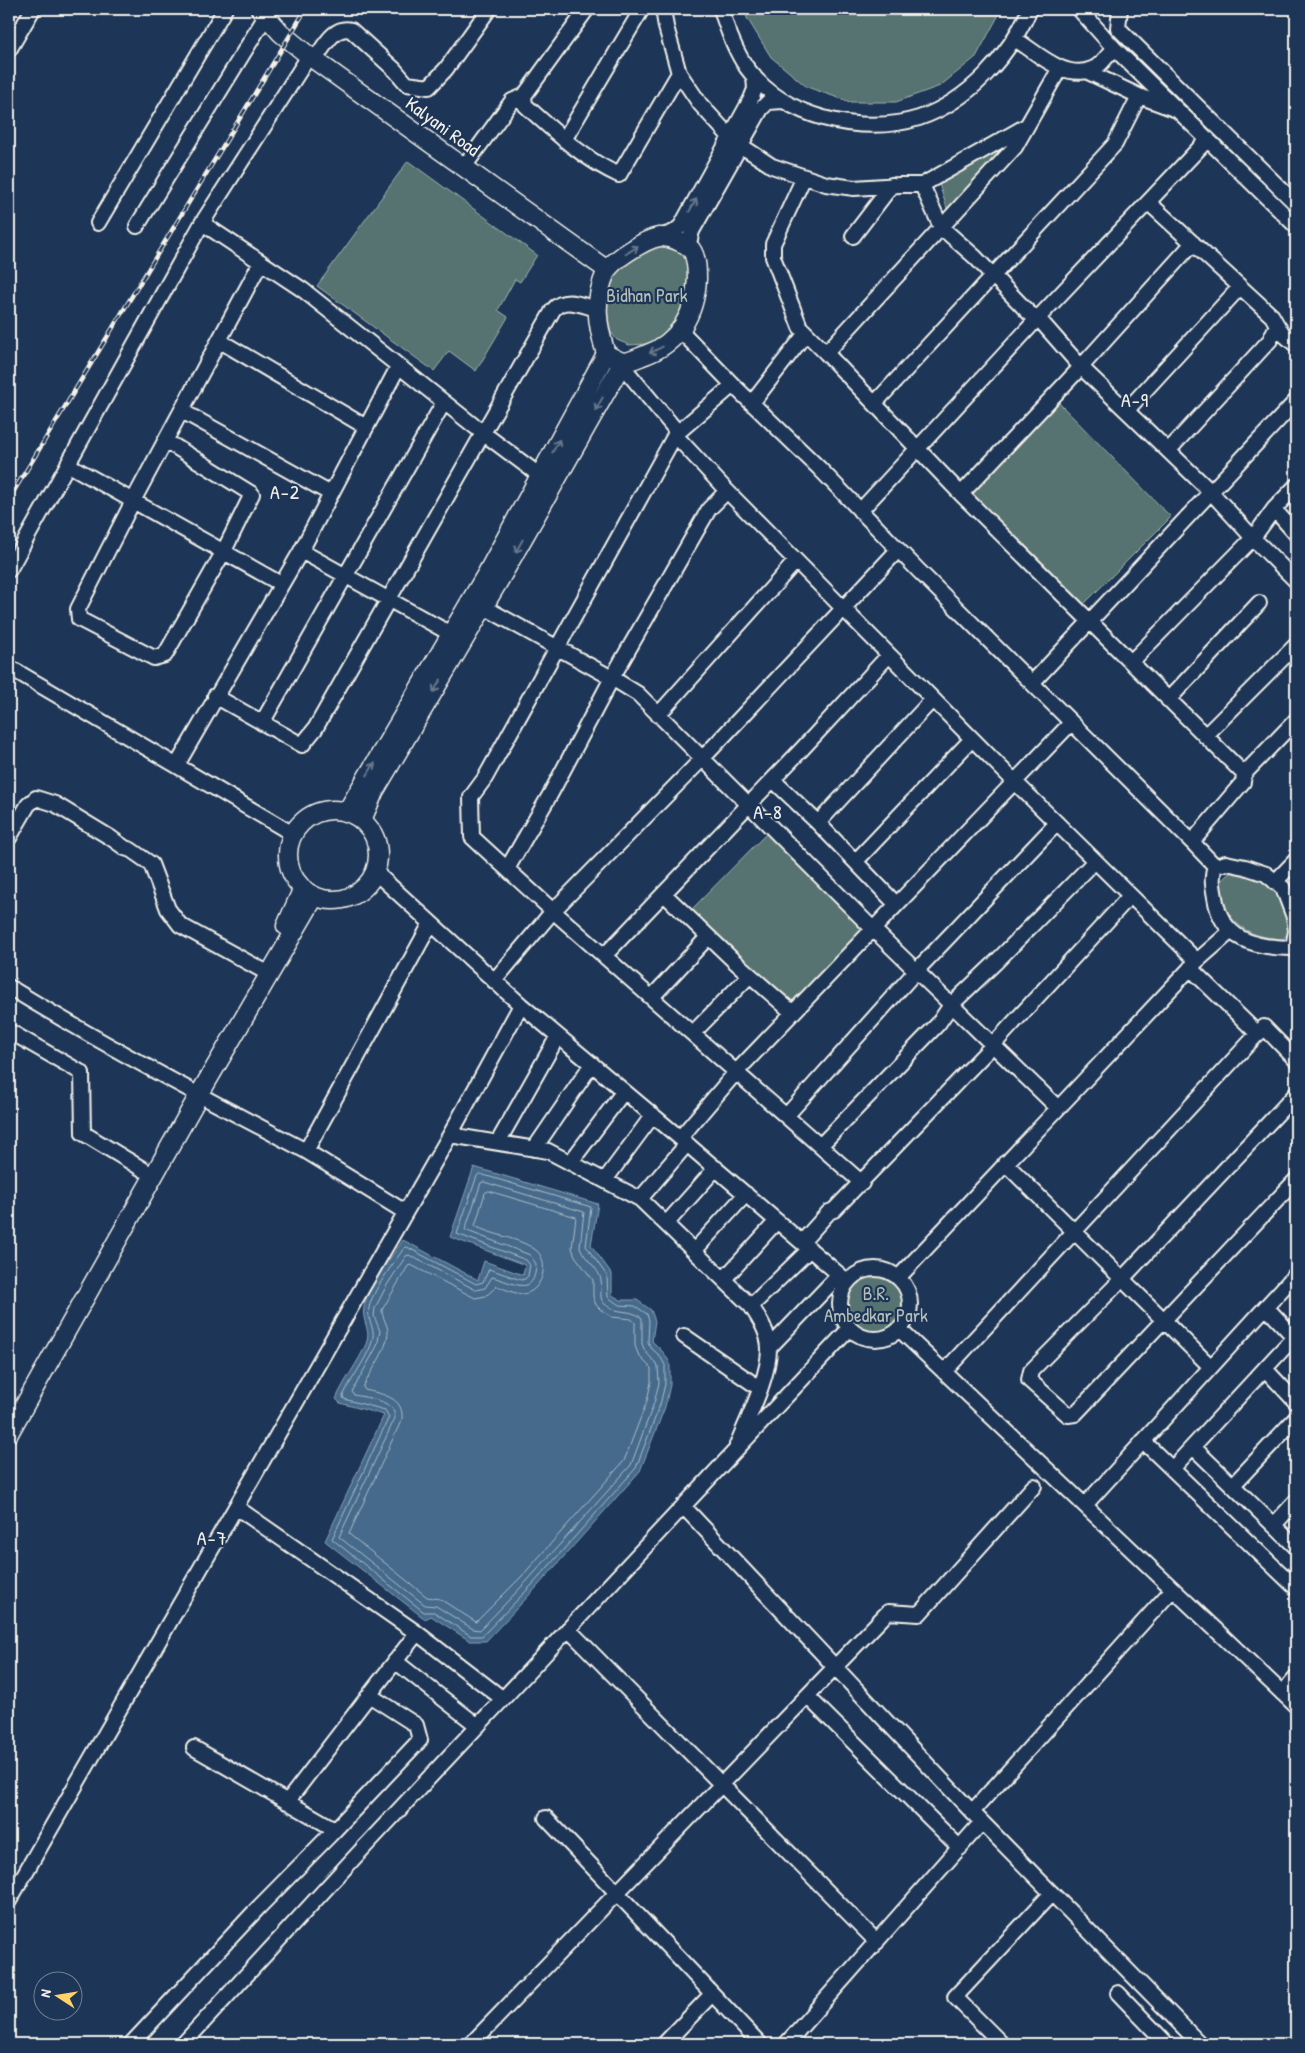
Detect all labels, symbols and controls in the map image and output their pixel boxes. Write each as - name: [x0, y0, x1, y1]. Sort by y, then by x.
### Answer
- street label: Kalyani Road: [400, 90, 486, 162]
- one-way arrow: [689, 198, 699, 212]
- one-way arrow: [625, 245, 639, 255]
- park label: Bidhan Park: [606, 282, 688, 308]
- one-way arrow: [649, 346, 664, 355]
- district label: A-9: [1121, 386, 1149, 413]
- one-way arrow: [594, 397, 604, 412]
- one-way arrow: [551, 439, 561, 453]
- district label: A-2: [270, 478, 300, 505]
- one-way arrow: [514, 538, 524, 553]
- one-way arrow: [432, 678, 442, 693]
- one-way arrow: [366, 762, 376, 777]
- district label: A-8: [753, 798, 783, 825]
- park label: B.R. Ambedkar Park: [824, 1280, 928, 1328]
- district label: A-7: [197, 1524, 227, 1551]
- north arrow: [32, 1970, 82, 2020]
- text: N: [35, 1987, 55, 1999]

